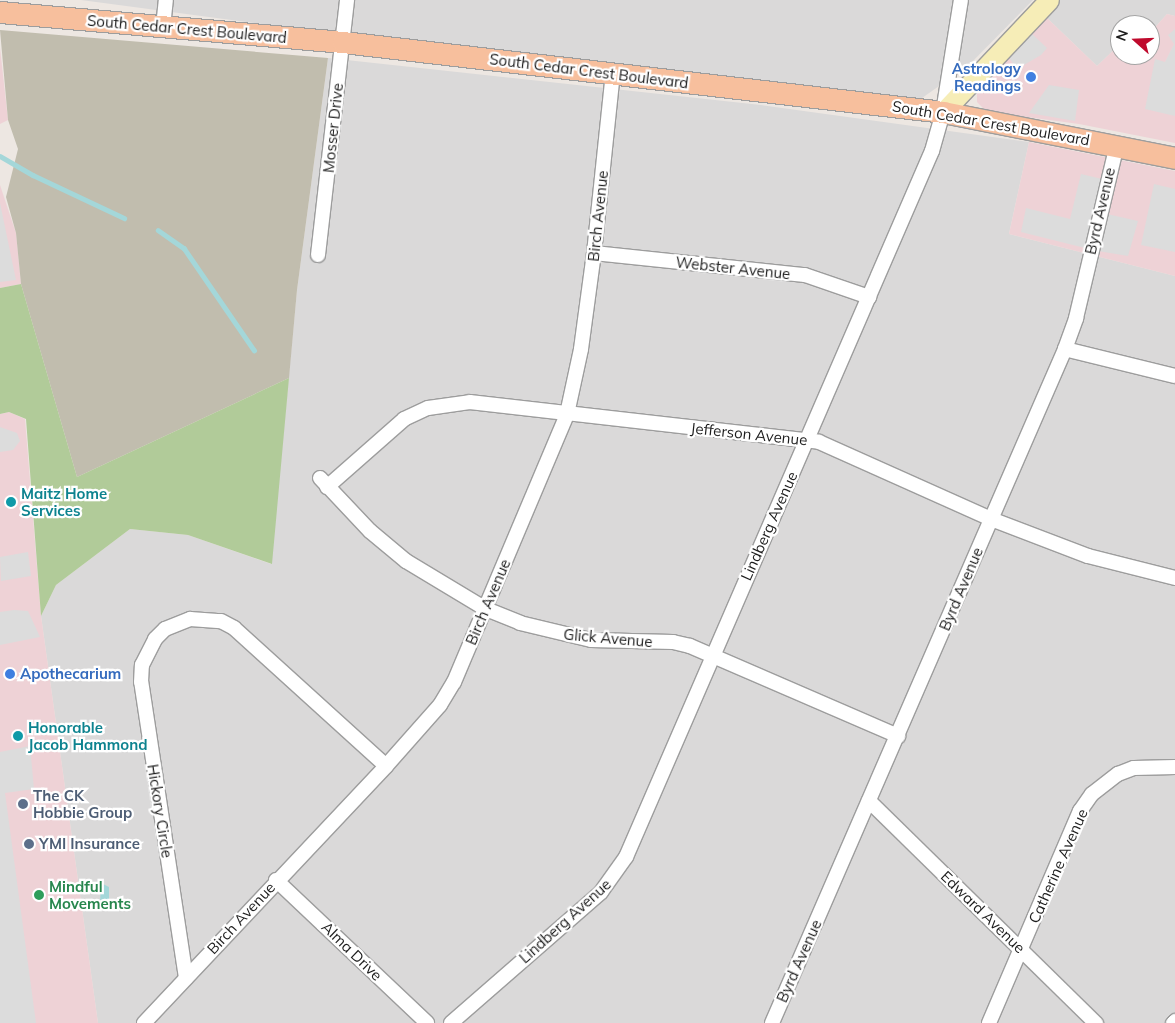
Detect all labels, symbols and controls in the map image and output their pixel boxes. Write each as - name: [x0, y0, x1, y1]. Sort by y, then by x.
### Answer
- street label: South Cedar Crest Boulevard: [86, 11, 288, 47]
- north arrow: [1110, 15, 1160, 65]
- text: N: [1112, 27, 1132, 43]
- street label: South Cedar Crest Boulevard: [489, 50, 689, 92]
- place label: Astrology Readings: [952, 59, 1021, 94]
- marker: Astrology Readings: [1025, 71, 1037, 83]
- street label: Mosser Drive: [319, 82, 347, 174]
- street label: South Cedar Crest Boulevard: [891, 97, 1091, 149]
- street label: Byrd Avenue: [1081, 166, 1119, 256]
- street label: Birch Avenue: [584, 170, 612, 262]
- street label: Webster Avenue: [675, 253, 791, 283]
- street label: Jefferson Avenue: [690, 419, 808, 449]
- street label: Lindberg Avenue: [737, 469, 801, 583]
- place label: Maitz Home Services: [21, 484, 107, 519]
- marker: Maitz Home Services: [5, 496, 17, 508]
- street label: Byrd Avenue: [935, 545, 987, 633]
- street label: Birch Avenue: [462, 556, 514, 648]
- street label: Glick Avenue: [563, 625, 653, 651]
- place label: Apothecarium: [20, 665, 121, 683]
- marker: Apothecarium: [4, 668, 16, 680]
- place label: Honorable Jacob Hammond: [28, 718, 148, 753]
- marker: Honorable Jacob Hammond: [12, 730, 24, 742]
- street label: Hickory Circle: [144, 763, 176, 859]
- place label: The CK Hobbie Group: [33, 786, 132, 821]
- marker: The CK Hobbie Group: [17, 798, 29, 810]
- street label: Catherine Avenue: [1025, 806, 1091, 926]
- place label: YMI Insurance: [39, 835, 140, 853]
- marker: YMI Insurance: [23, 838, 35, 850]
- street label: Edward Avenue: [937, 867, 1029, 957]
- street label: Lindberg Avenue: [515, 875, 615, 967]
- place label: Mindful Movements: [49, 877, 131, 912]
- street label: Birch Avenue: [203, 878, 279, 958]
- marker: Mindful Movements: [33, 889, 45, 901]
- street label: Byrd Avenue: [773, 917, 825, 1005]
- street label: Alma Drive: [318, 918, 386, 984]

